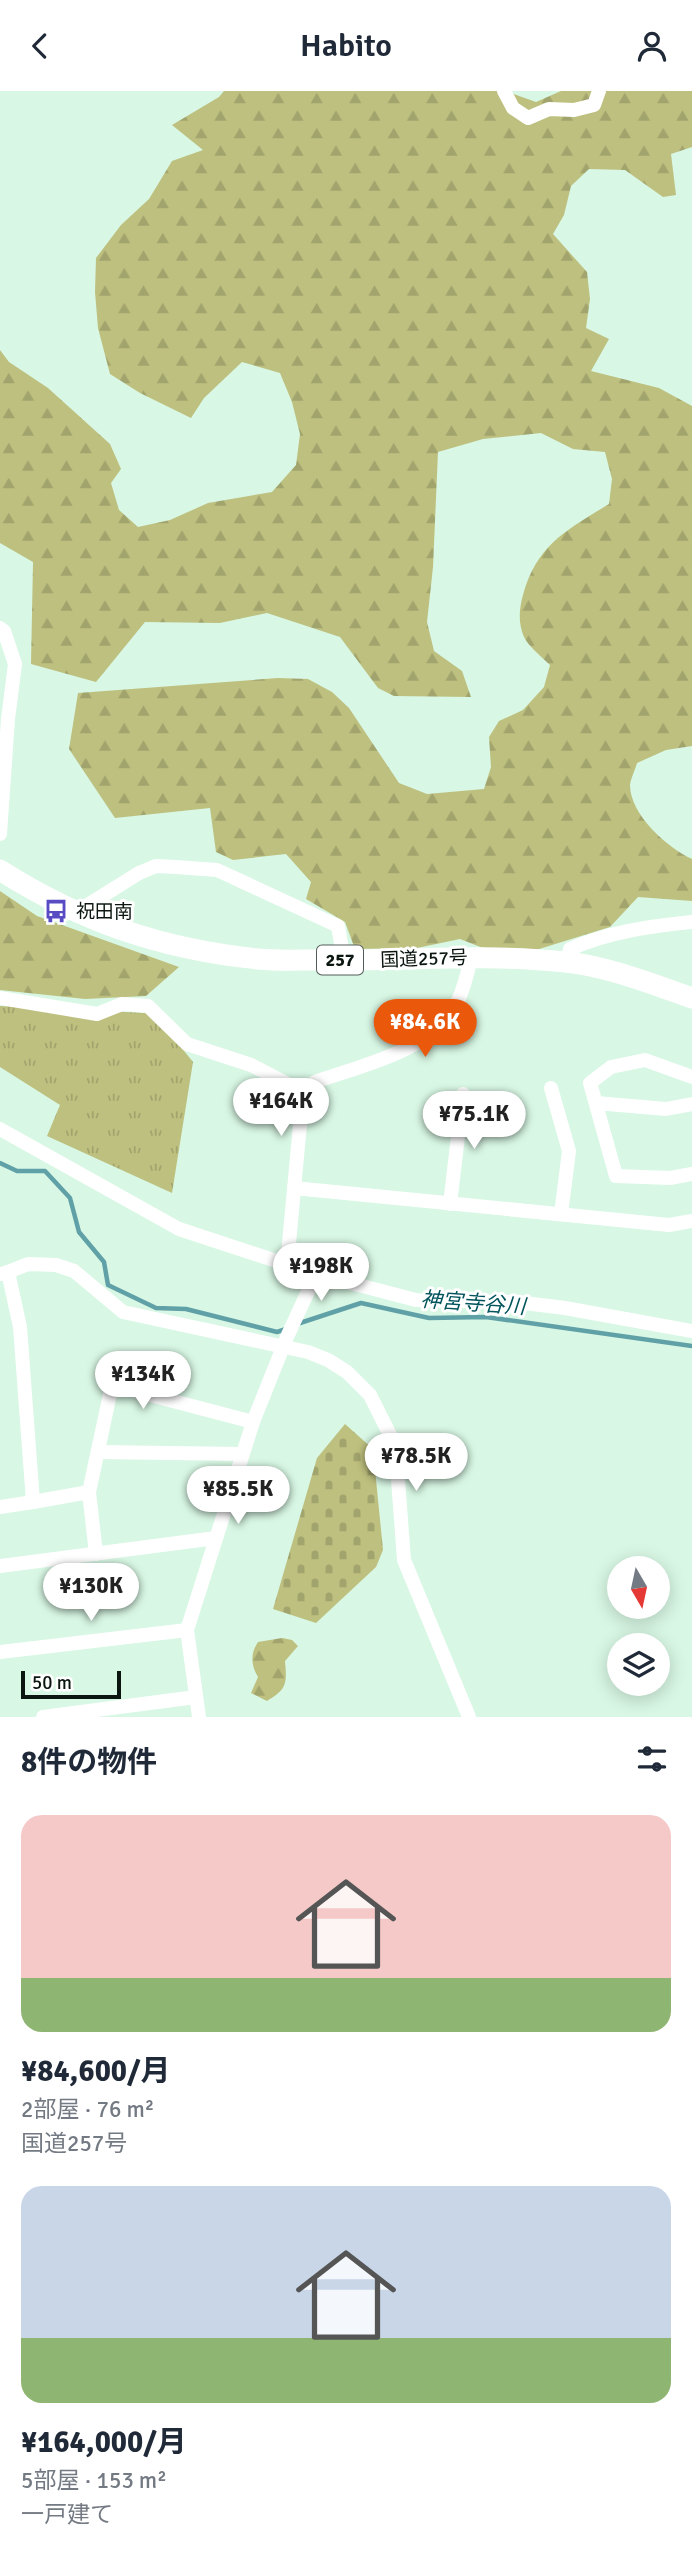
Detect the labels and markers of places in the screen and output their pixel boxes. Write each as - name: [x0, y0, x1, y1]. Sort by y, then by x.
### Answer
- bus stop icon: 祝田南: [42, 897, 70, 925]
- place label: 祝田南: [76, 900, 133, 924]
- pin: ¥84.6K: [368, 999, 482, 1059]
- pin: ¥164K: [232, 1079, 330, 1138]
- pin: ¥75.1K: [417, 1091, 531, 1151]
- pin: ¥198K: [272, 1243, 370, 1303]
- pin: ¥134K: [94, 1351, 192, 1411]
- pin: ¥78.5K: [359, 1433, 473, 1493]
- pin: ¥85.5K: [181, 1467, 295, 1526]
- pin: ¥130K: [42, 1563, 140, 1623]

